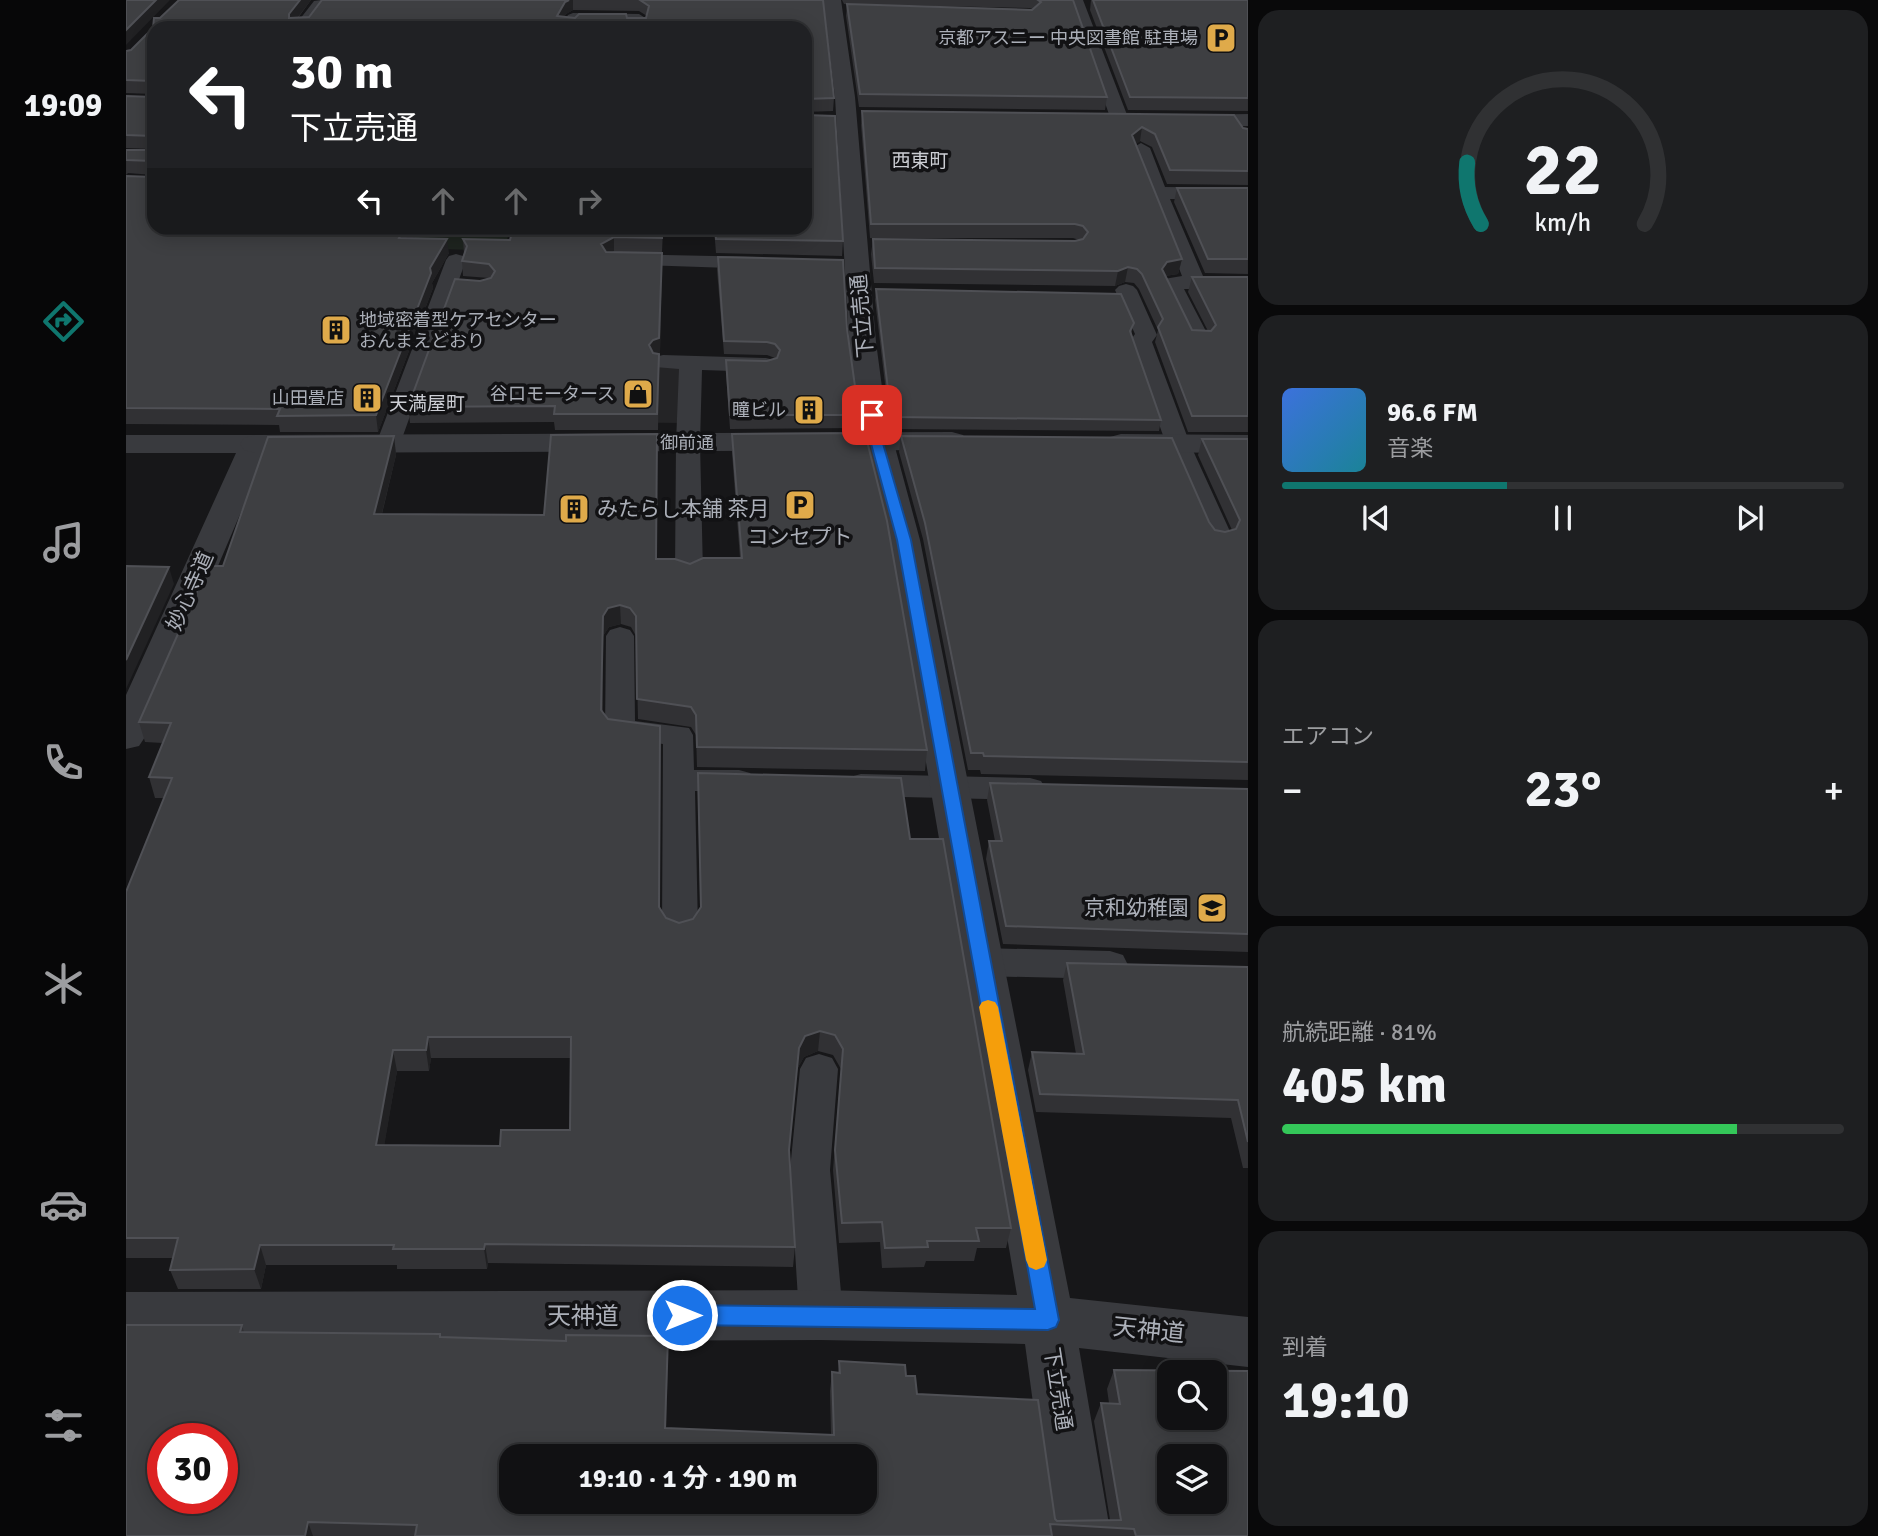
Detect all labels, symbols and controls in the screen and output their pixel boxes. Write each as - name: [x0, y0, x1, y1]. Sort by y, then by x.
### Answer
- parking icon: 京都アスニー 中央図書館 駐車場: [1204, 21, 1238, 55]
- place label: 京都アスニー 中央図書館 駐車場: [938, 27, 1198, 49]
- text: 30 m: [290, 42, 393, 102]
- icon: left: [175, 49, 266, 140]
- text: 19:09: [24, 86, 102, 125]
- text: 下立売通: [290, 109, 418, 148]
- text: 22: [1524, 126, 1602, 215]
- district label: 西東町: [891, 149, 949, 173]
- icon: left: [351, 182, 389, 220]
- icon: ahead: [424, 182, 462, 220]
- icon: ahead: [497, 182, 535, 220]
- icon: right: [570, 182, 608, 220]
- text: km/h: [1535, 206, 1591, 237]
- street label: 下立売通: [845, 273, 879, 359]
- icon: directions: [39, 297, 88, 346]
- place label: 地域密着型ケアセンター おんまえどおり: [359, 309, 557, 352]
- building icon: 地域密着型ケアセンター おんまえどおり: [319, 313, 353, 347]
- shop icon: 谷口モータース: [621, 377, 655, 411]
- building icon: 山田畳店: [350, 381, 384, 415]
- place label: 谷口モータース: [490, 383, 615, 405]
- pin: [842, 385, 902, 445]
- place label: 山田畳店: [272, 387, 344, 409]
- district label: 天満屋町: [389, 392, 465, 416]
- building icon: 瞳ビル: [792, 393, 826, 427]
- icon: arrive: [853, 396, 891, 434]
- text: 96.6 FM: [1387, 397, 1478, 429]
- place label: 瞳ビル: [732, 399, 786, 421]
- street label: 御前通: [660, 432, 714, 454]
- text: 音楽: [1387, 434, 1433, 463]
- parking icon: コンセプト: [783, 488, 817, 522]
- building icon: みたらし本舗 茶月: [557, 492, 591, 526]
- place label: みたらし本舗 茶月: [597, 496, 770, 522]
- icon: previous: [1357, 499, 1395, 537]
- icon: pause: [1544, 499, 1582, 537]
- icon: next: [1731, 499, 1769, 537]
- icon: music: [39, 518, 88, 567]
- place label: コンセプト: [748, 524, 853, 550]
- street label: 妙心寺道: [161, 547, 219, 635]
- text: エアコン: [1282, 722, 1374, 751]
- icon: phone: [39, 738, 88, 787]
- text: 23°: [1525, 757, 1601, 821]
- text: −: [1282, 767, 1303, 814]
- text: +: [1823, 767, 1844, 814]
- school or university icon: 京和幼稚園: [1195, 891, 1229, 925]
- place label: 京和幼稚園: [1084, 895, 1189, 921]
- icon: climate: [39, 959, 88, 1008]
- text: 航続距離 · 81%: [1282, 1018, 1437, 1047]
- text: 405 km: [1282, 1053, 1447, 1117]
- icon: car: [39, 1180, 88, 1229]
- position arrow: [645, 1278, 719, 1352]
- street label: 天神道: [547, 1301, 619, 1331]
- street label: 天神道: [1112, 1311, 1186, 1349]
- text: 到着: [1282, 1333, 1328, 1362]
- street label: 下立売通: [1039, 1345, 1077, 1433]
- map controls: [1157, 1360, 1227, 1514]
- button: search: [1157, 1360, 1227, 1430]
- text: 19:10: [1282, 1368, 1410, 1432]
- icon: filters: [39, 1401, 88, 1450]
- speed limit sign: 30: [147, 1423, 238, 1514]
- button: layers: [1157, 1444, 1227, 1514]
- text: 19:10 · 1 分 · 190 m: [579, 1463, 797, 1495]

